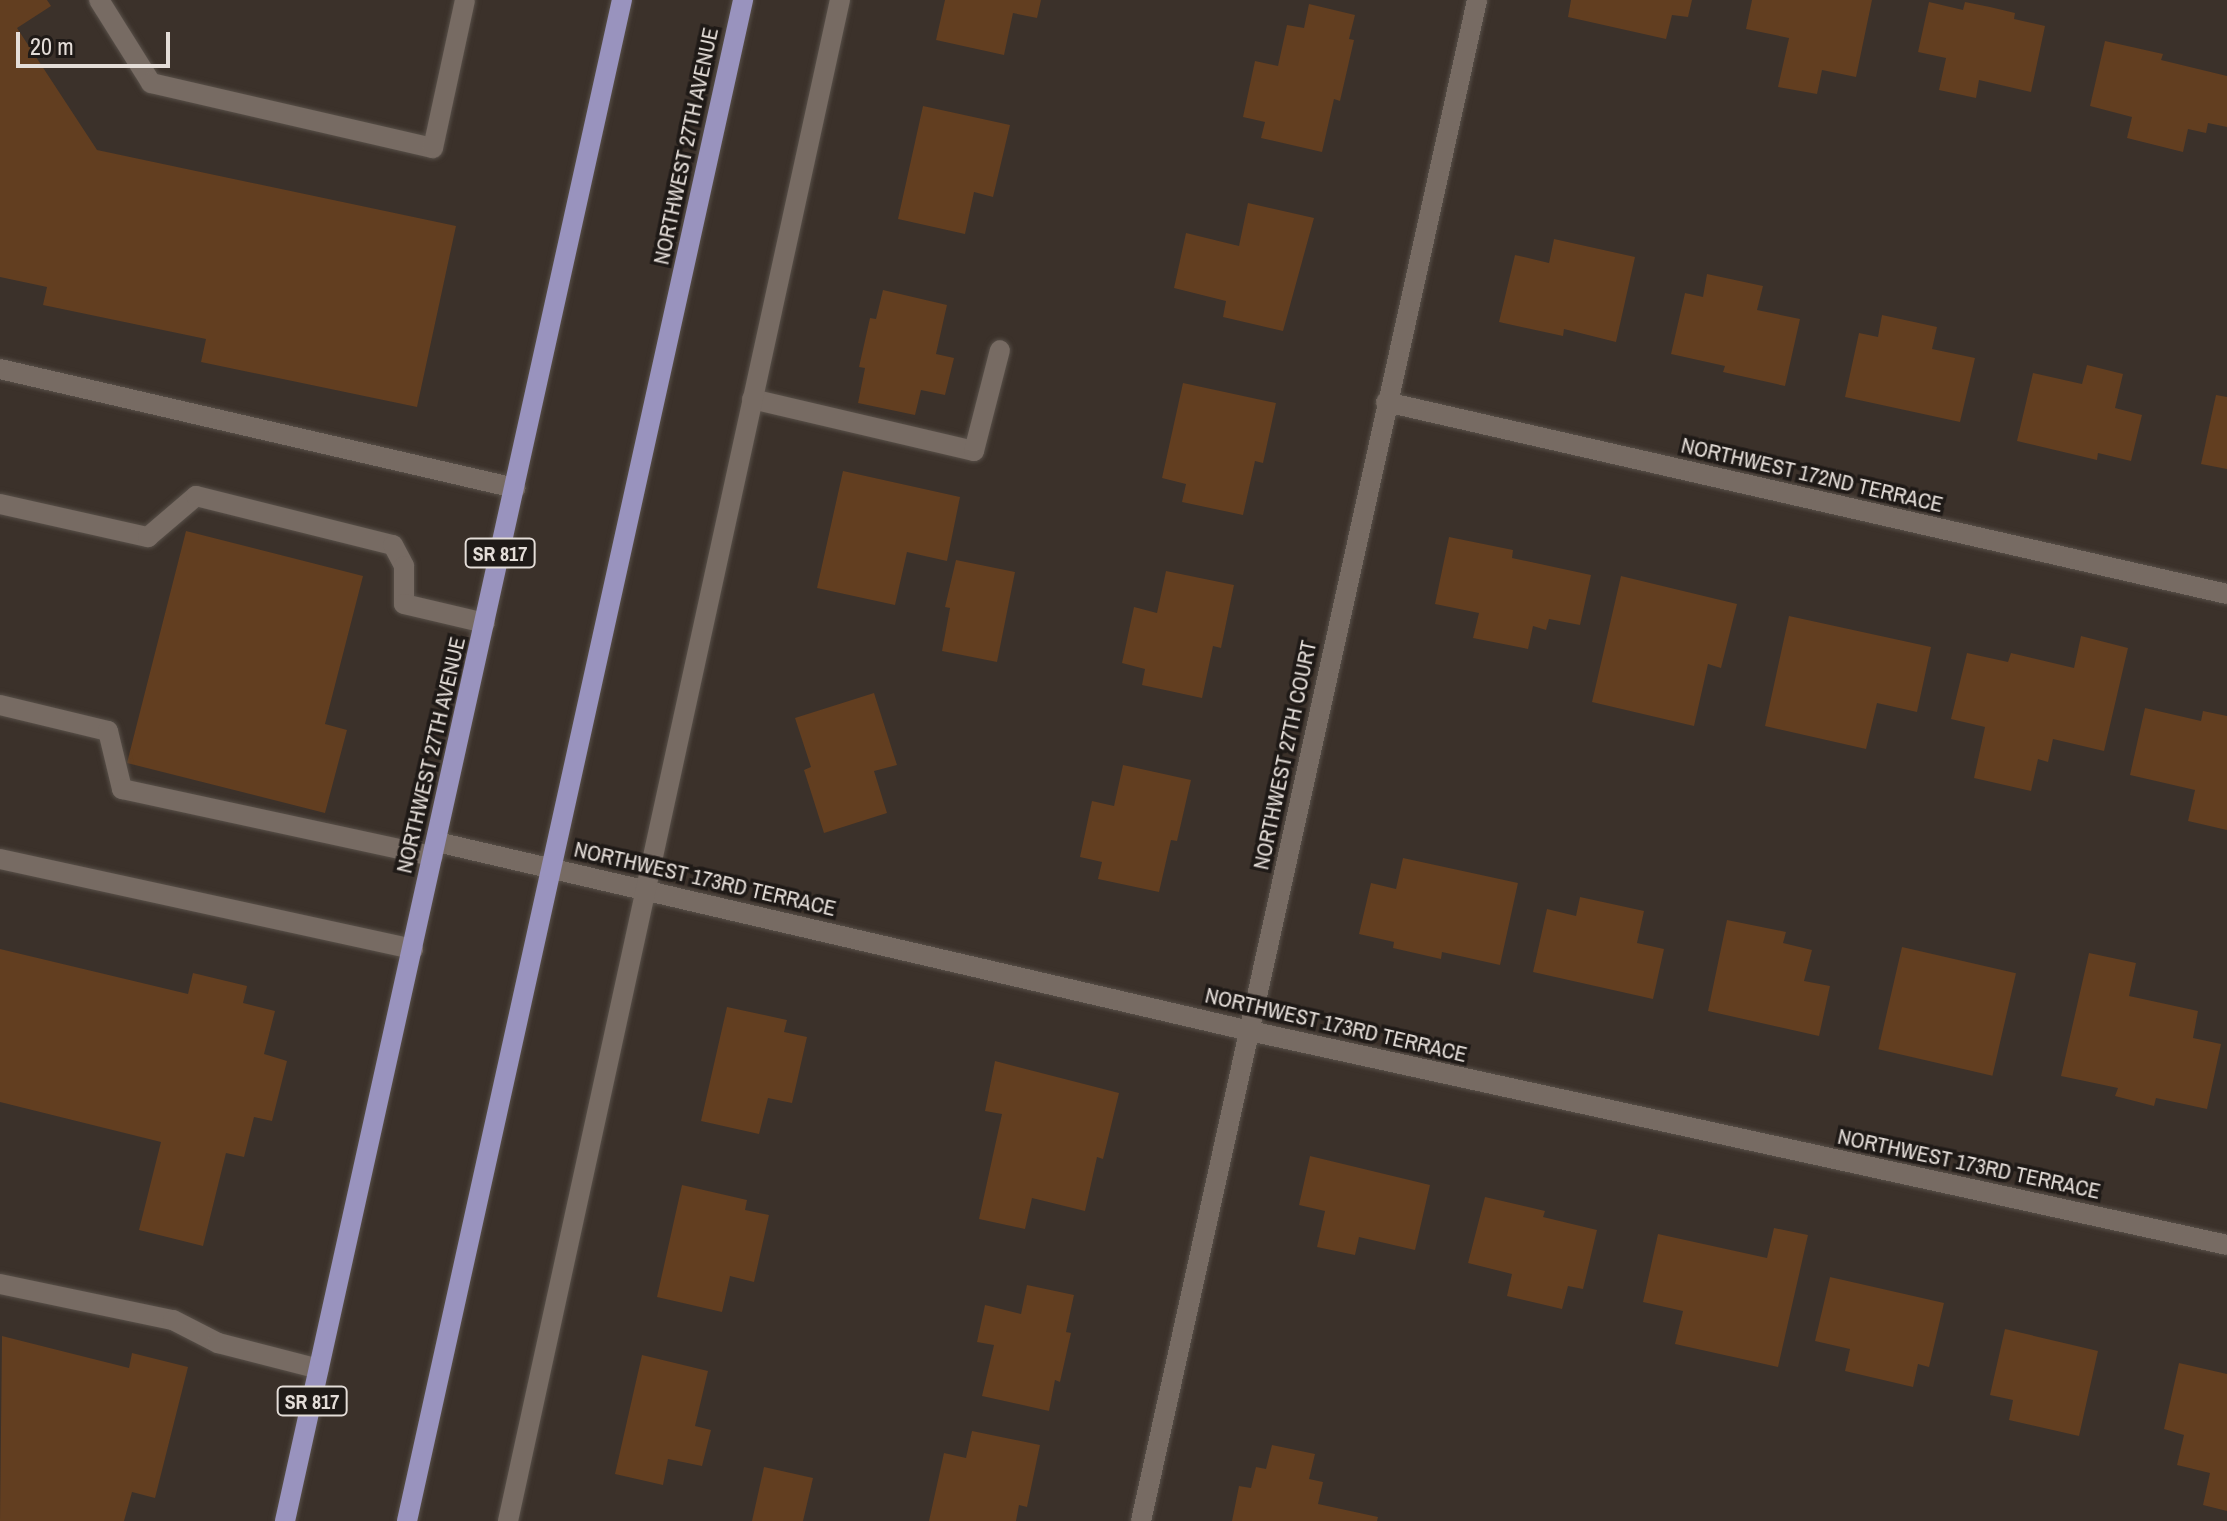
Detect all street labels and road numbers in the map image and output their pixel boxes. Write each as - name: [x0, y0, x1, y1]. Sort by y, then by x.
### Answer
- street label: NORTHWEST 27TH AVENUE: [648, 24, 724, 268]
- street label: NORTHWEST 172ND TERRACE: [1678, 432, 1946, 518]
- road number: SR 817: [464, 537, 536, 569]
- street label: NORTHWEST 27TH AVENUE: [391, 634, 471, 876]
- street label: NORTHWEST 27TH COURT: [1248, 638, 1322, 872]
- street label: NORTHWEST 173RD TERRACE: [571, 836, 839, 922]
- street label: NORTHWEST 173RD TERRACE: [1202, 982, 1470, 1068]
- street label: NORTHWEST 173RD TERRACE: [1835, 1123, 2103, 1205]
- road number: SR 817: [276, 1385, 348, 1417]

